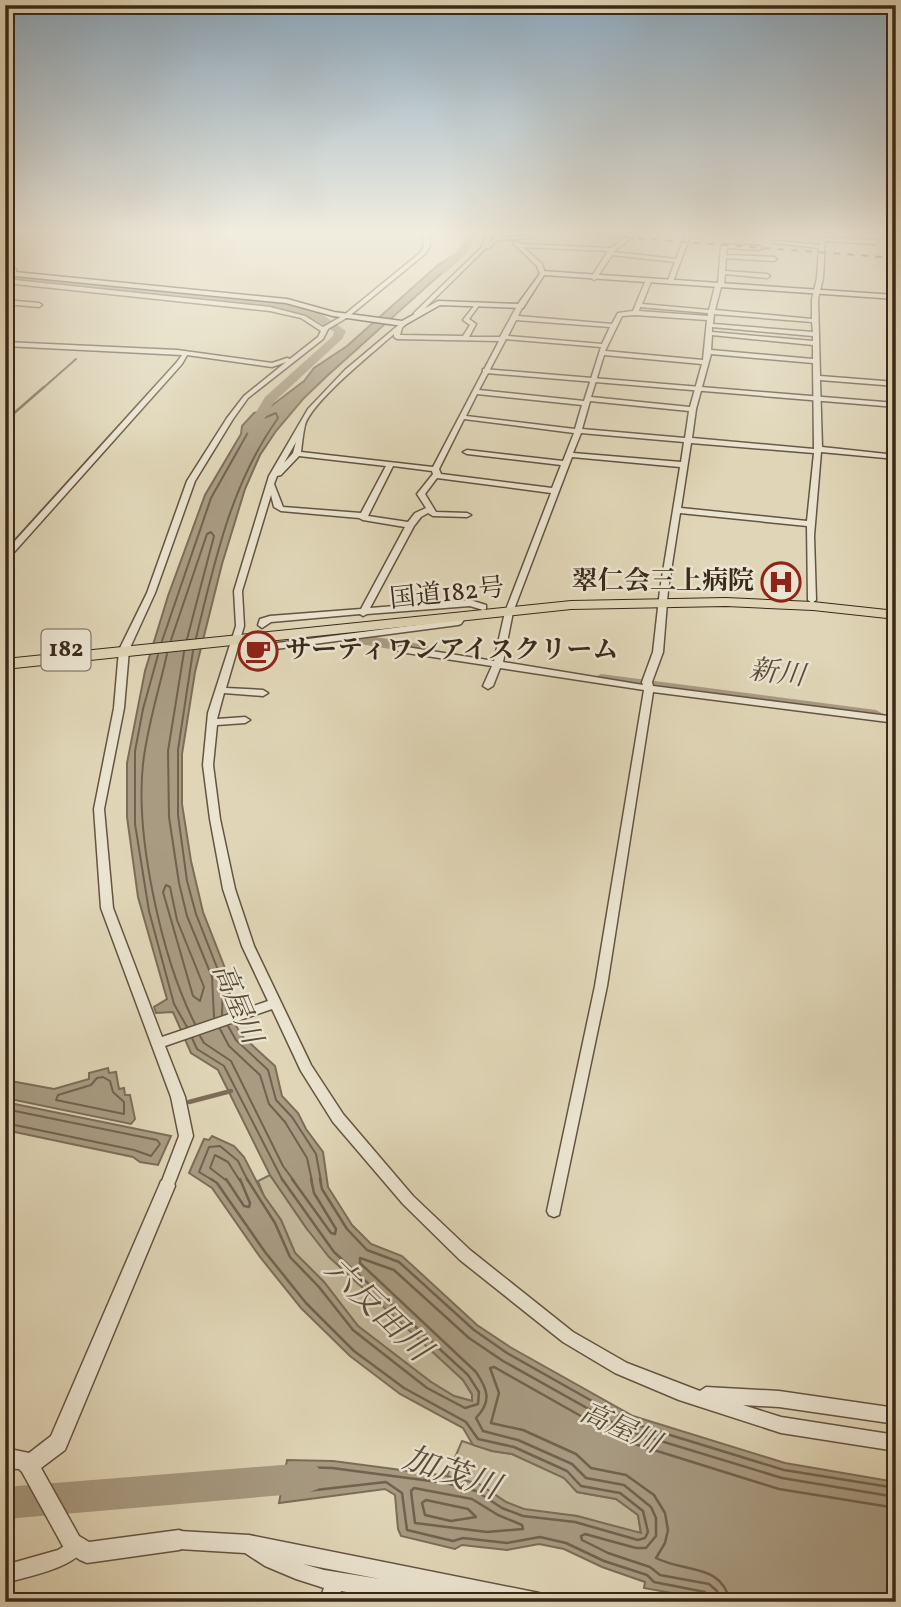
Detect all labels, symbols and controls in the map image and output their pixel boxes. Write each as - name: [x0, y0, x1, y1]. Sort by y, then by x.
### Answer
- hospital icon: 翠仁会三上病院: [760, 561, 802, 603]
- place label: 翠仁会三上病院: [572, 564, 754, 600]
- street label: 国道182号: [388, 570, 506, 618]
- road number: 182: [42, 630, 90, 670]
- cafe icon: サーティワンアイスクリーム: [237, 630, 279, 672]
- place label: サーティワンアイスクリーム: [285, 633, 618, 669]
- water label: 新川: [747, 651, 810, 697]
- water label: 高屋川: [202, 958, 272, 1053]
- water label: 六反田川: [313, 1249, 442, 1375]
- water label: 高屋川: [574, 1394, 669, 1465]
- water label: 加茂川: [397, 1437, 508, 1514]

